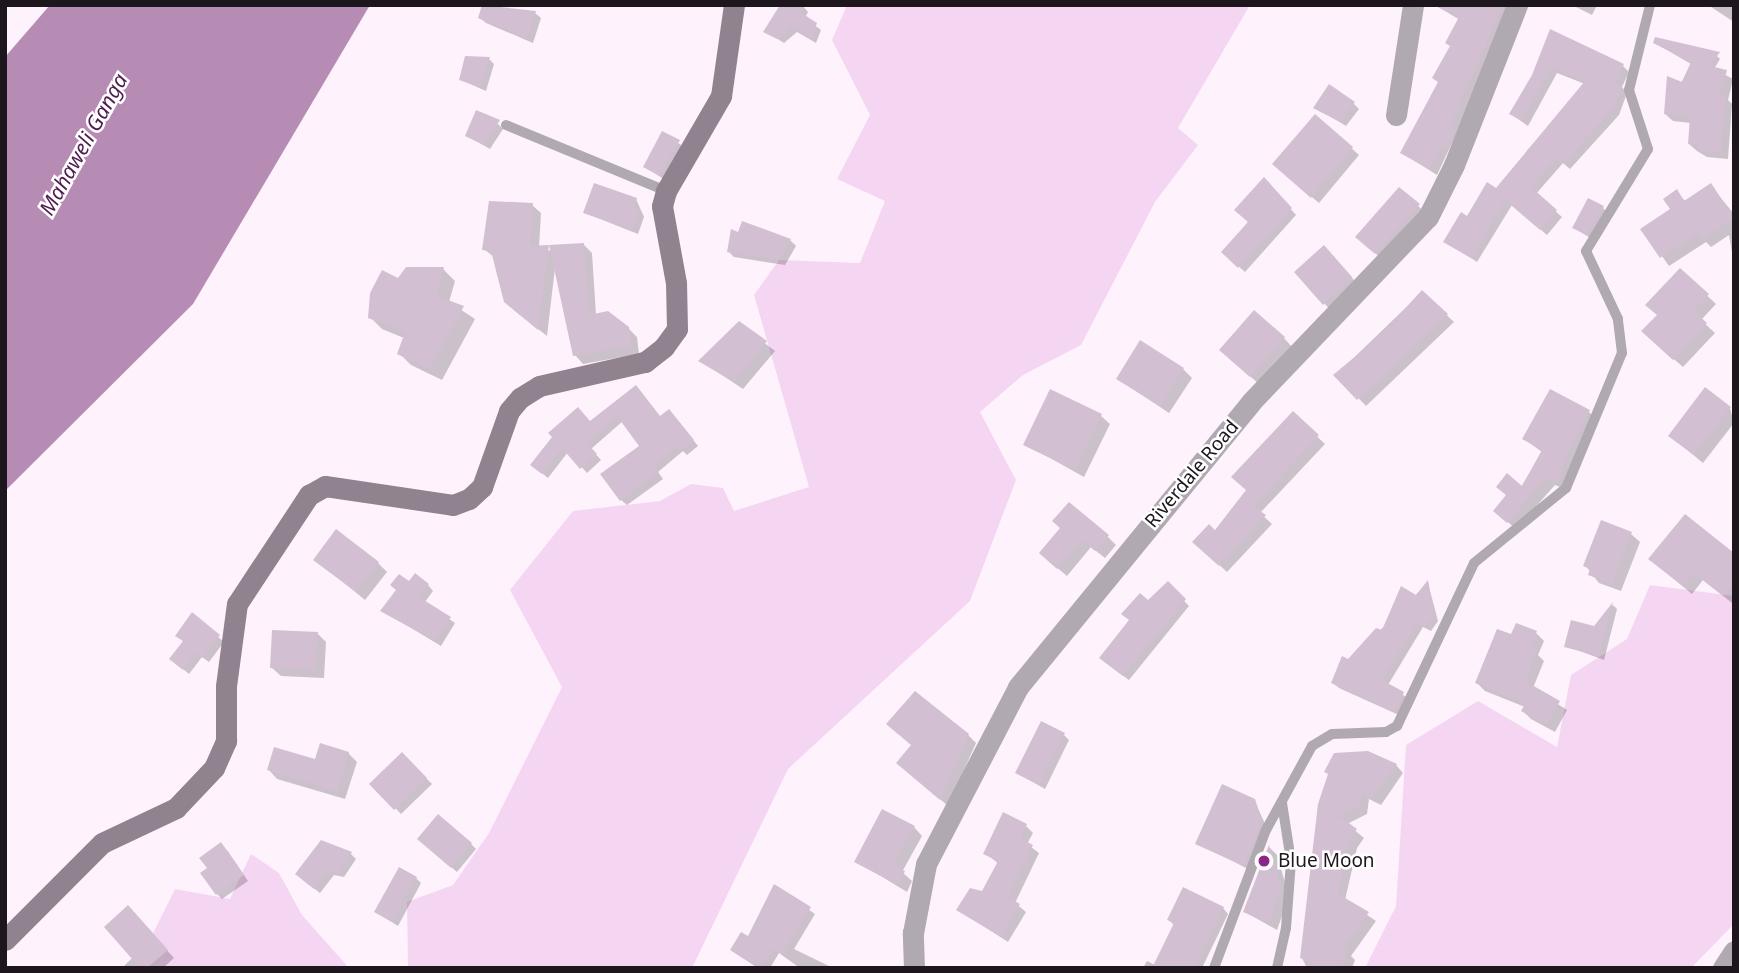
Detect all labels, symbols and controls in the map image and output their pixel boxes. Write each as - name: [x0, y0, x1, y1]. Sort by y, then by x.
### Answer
- water label: Mahaweli Ganga: [34, 69, 132, 219]
- street label: Riverdale Road: [1140, 416, 1244, 532]
- place label: Blue Moon: [1278, 850, 1375, 872]
- marker: Blue Moon: [1256, 853, 1272, 869]

